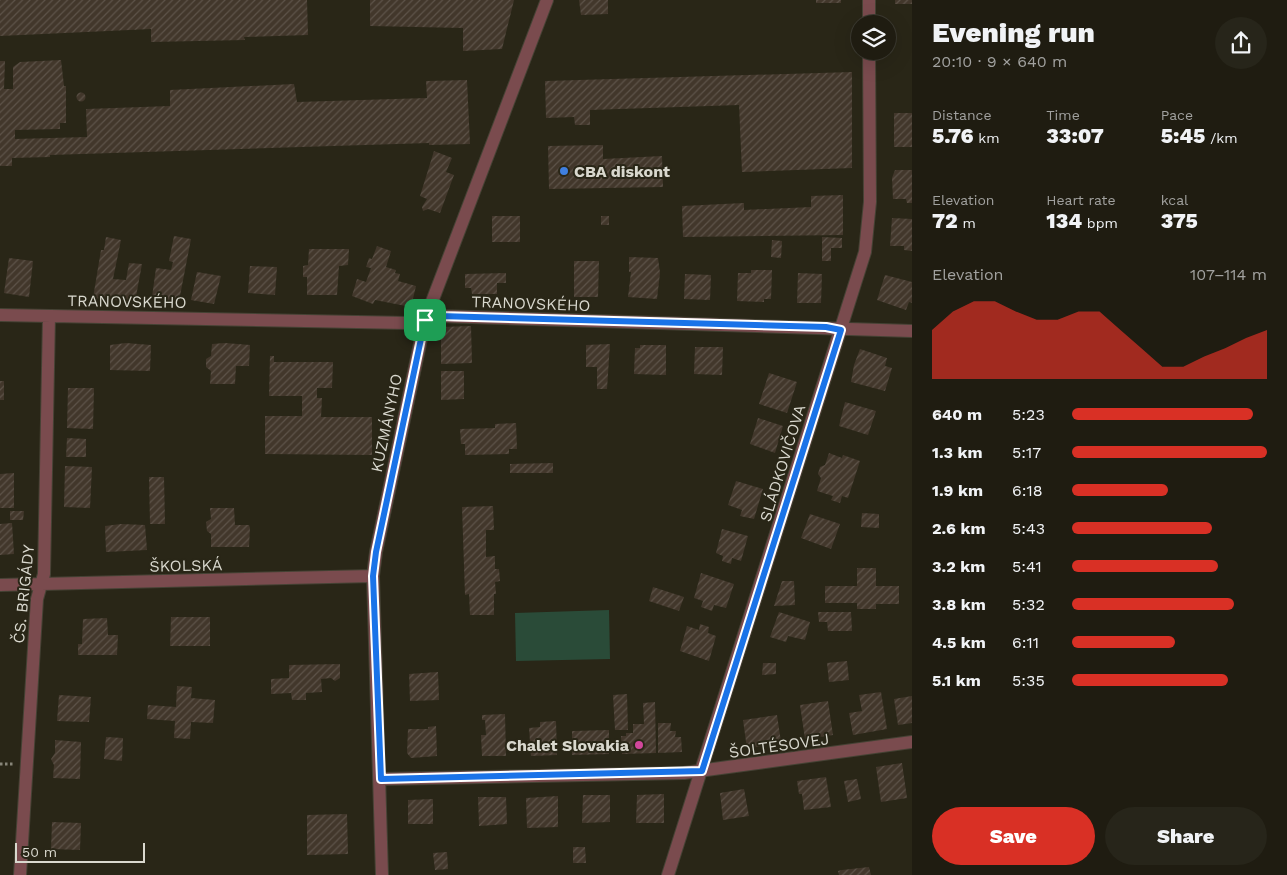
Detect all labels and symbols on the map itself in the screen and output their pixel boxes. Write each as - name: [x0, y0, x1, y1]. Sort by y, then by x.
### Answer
- place label: CBA diskont: [574, 162, 670, 181]
- marker: CBA diskont: [558, 165, 570, 177]
- street label: TRANOVSKÉHO: [67, 291, 187, 312]
- street label: TRANOVSKÉHO: [471, 292, 591, 315]
- pin: [404, 299, 446, 341]
- street label: KUZMÁNYHO: [367, 372, 406, 474]
- street label: SLÁDKOVIČOVA: [756, 402, 809, 524]
- street label: ČS. BRIGÁDY: [9, 544, 38, 644]
- street label: ŠKOLSKÁ: [149, 555, 223, 576]
- street label: ŠOLTÉSOVEJ: [728, 729, 830, 762]
- place label: Chalet Slovakia: [506, 736, 630, 755]
- marker: Chalet Slovakia: [633, 739, 645, 751]
- scale bar: [15, 840, 145, 863]

